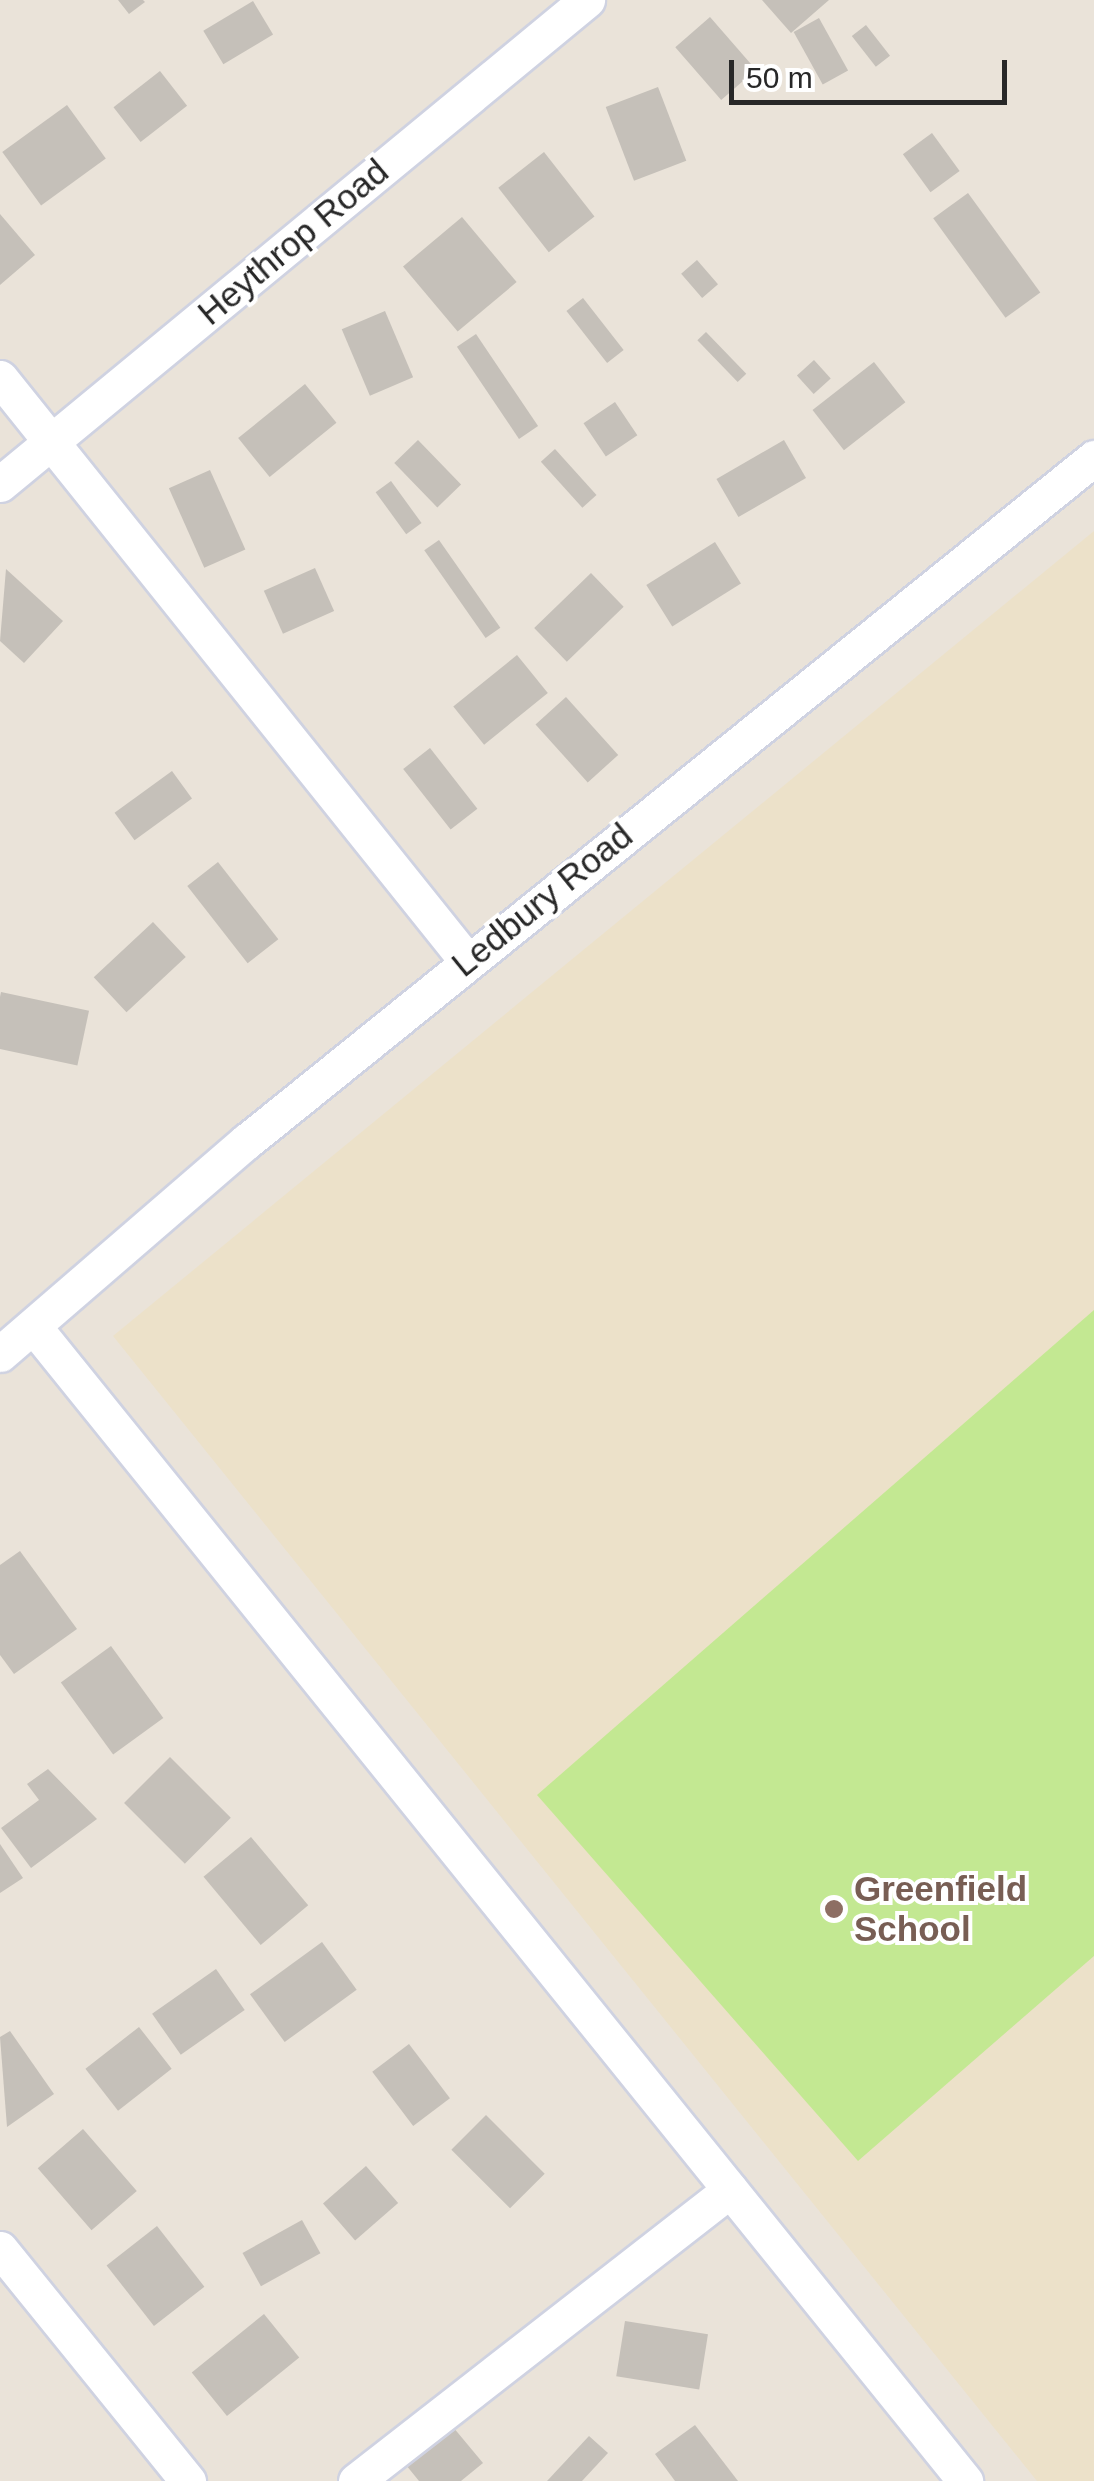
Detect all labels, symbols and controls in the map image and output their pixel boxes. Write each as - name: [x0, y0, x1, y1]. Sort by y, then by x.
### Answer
- scale bar: [734, 40, 1012, 102]
- text: 50 m: [746, 61, 813, 94]
- street label: Heythrop Road: [189, 150, 397, 334]
- street label: Ledbury Road: [443, 814, 641, 986]
- place label: Greenfield School: [854, 1868, 1027, 1950]
- marker: Greenfield School: [823, 1898, 845, 1920]

